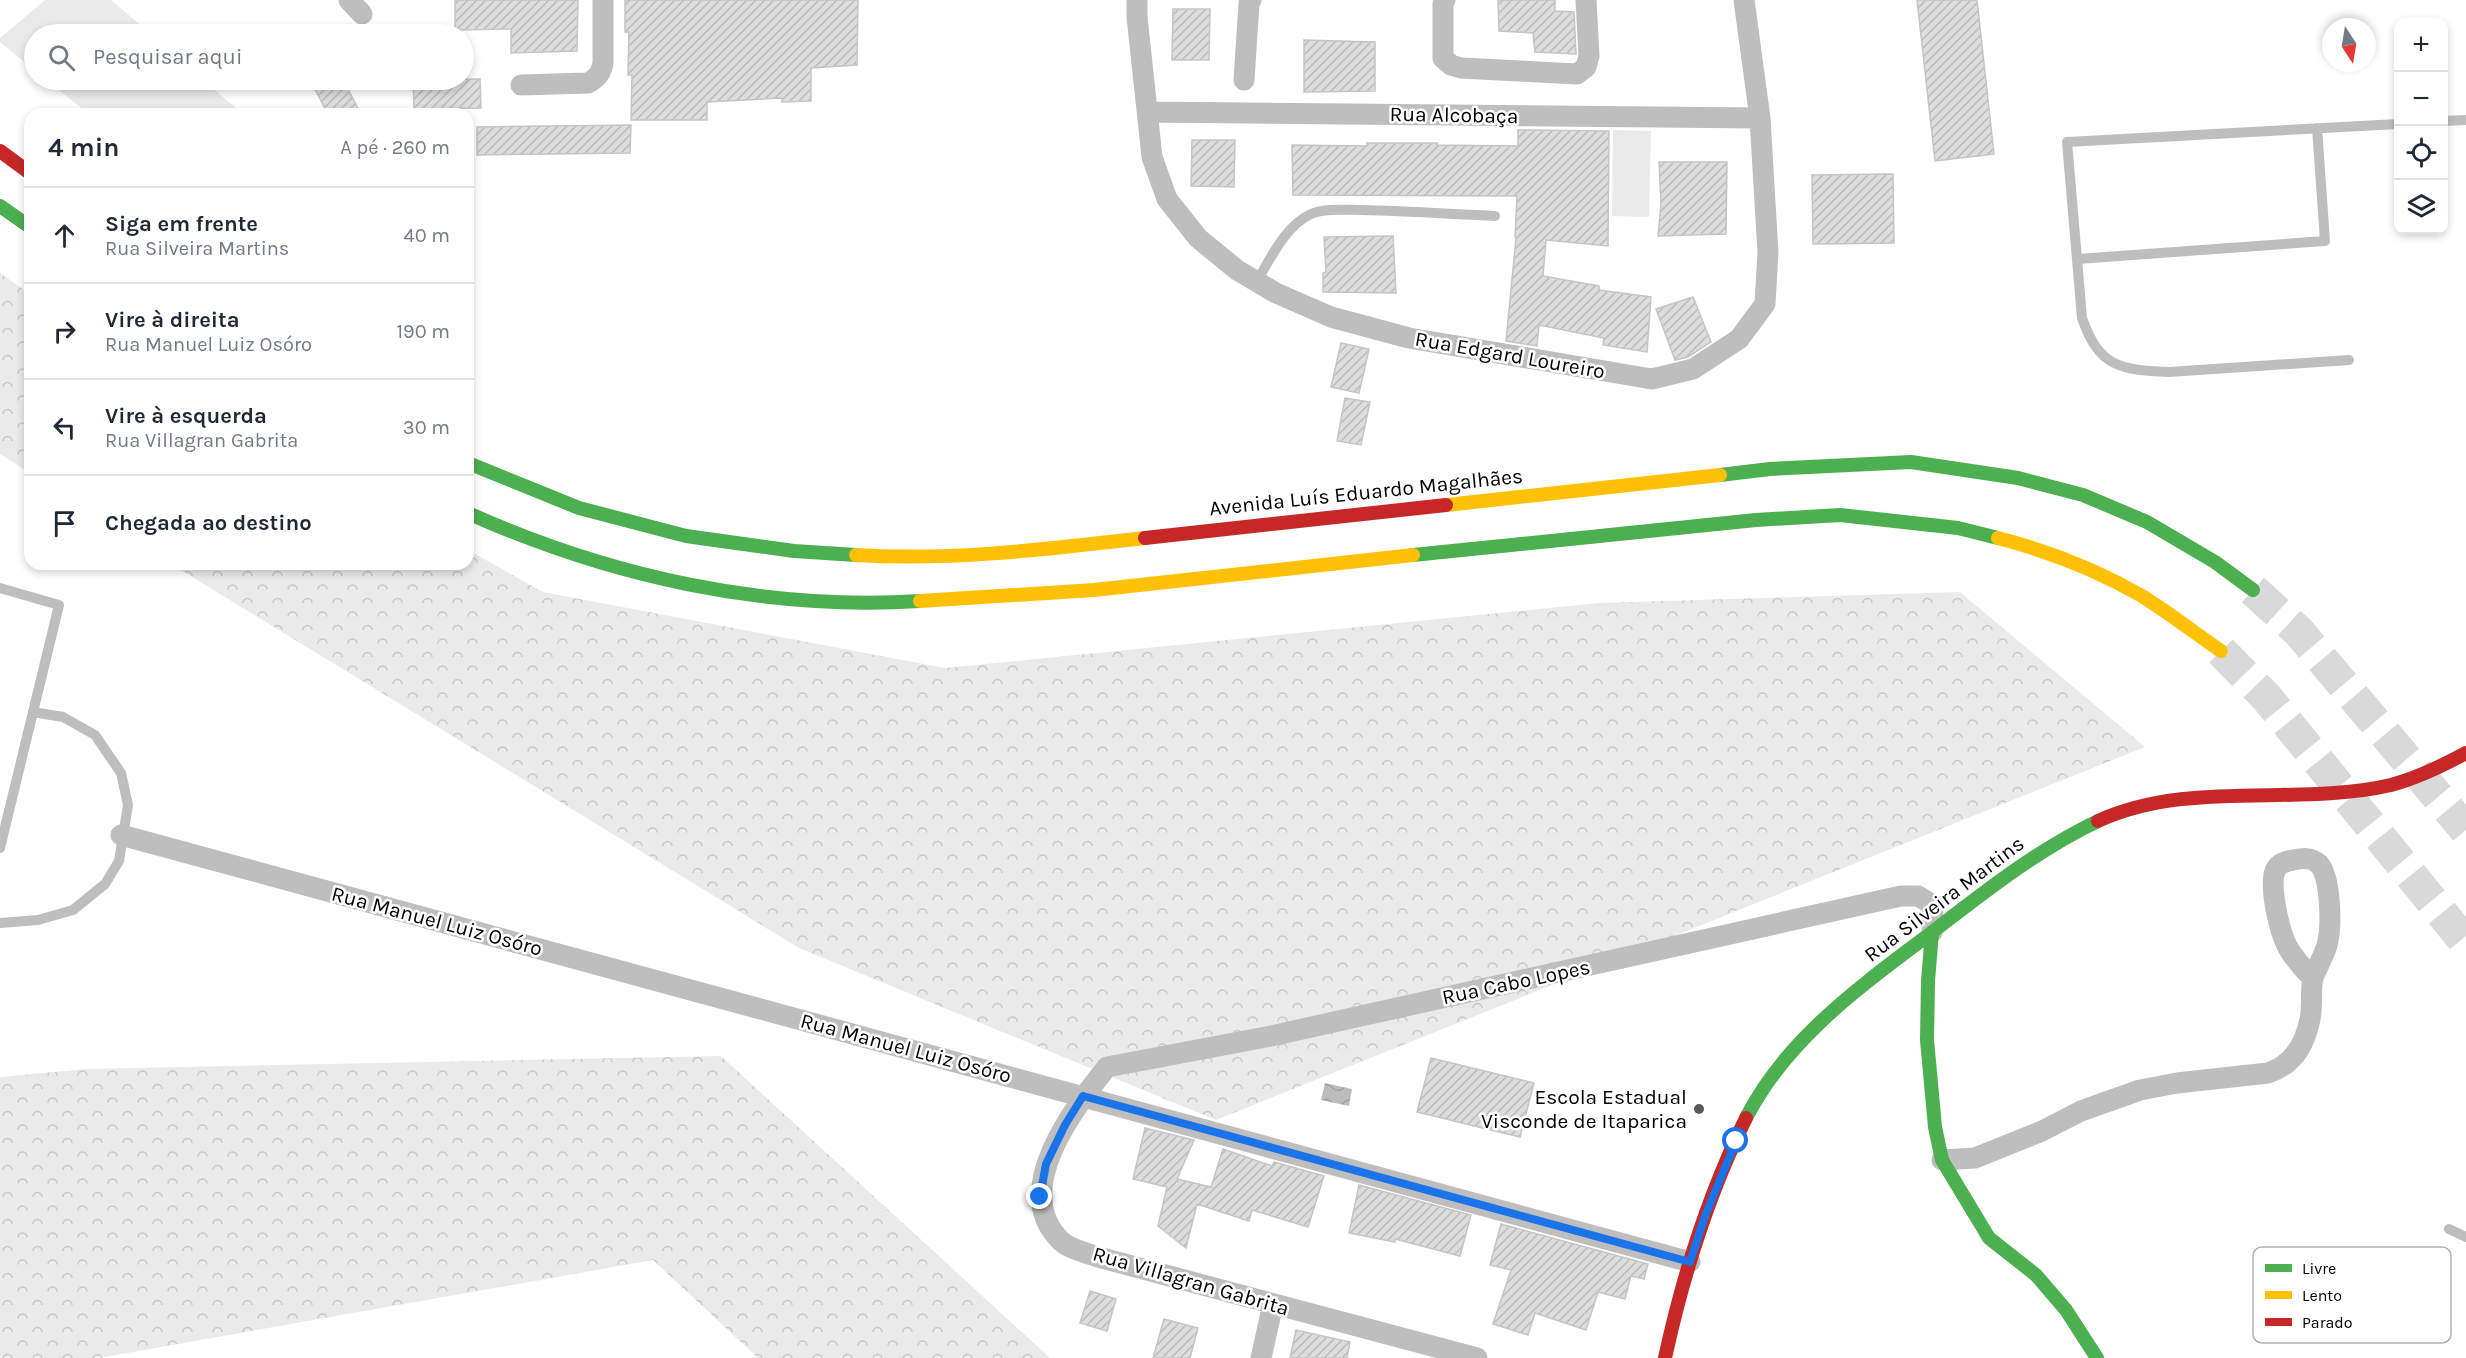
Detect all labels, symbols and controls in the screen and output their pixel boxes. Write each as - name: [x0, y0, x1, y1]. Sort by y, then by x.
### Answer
- north arrow: [2322, 18, 2376, 72]
- map controls: [2394, 18, 2448, 234]
- button: +: [2394, 18, 2448, 72]
- search box: [24, 24, 474, 90]
- icon: search: [45, 41, 78, 74]
- text: Pesquisar aqui: [93, 44, 242, 70]
- button: −: [2394, 72, 2448, 126]
- street label: Rua Alcobaça: [1389, 102, 1519, 128]
- button: locate: [2394, 126, 2448, 180]
- text: 4 min: [48, 132, 119, 163]
- text: A pé · 260 m: [340, 136, 450, 159]
- button: layers: [2394, 180, 2448, 234]
- text: Siga em frente: [105, 211, 258, 237]
- icon: ahead: [48, 219, 81, 252]
- text: 40 m: [404, 224, 450, 247]
- text: Rua Silveira Martins: [105, 237, 289, 260]
- text: Vire à direita: [105, 307, 240, 333]
- icon: right: [48, 315, 81, 348]
- text: 190 m: [396, 320, 450, 343]
- street label: Rua Edgard Loureiro: [1413, 326, 1607, 384]
- text: Rua Manuel Luiz Osóro: [105, 333, 312, 356]
- text: Vire à esquerda: [105, 403, 267, 429]
- icon: left: [48, 411, 81, 444]
- text: 30 m: [403, 416, 450, 439]
- text: Rua Villagran Gabrita: [105, 429, 298, 452]
- street label: Avenida Luís Eduardo Magalhães: [1208, 464, 1524, 520]
- icon: arrive: [48, 507, 81, 540]
- text: Chegada ao destino: [105, 510, 312, 536]
- street label: Rua Silveira Martins: [1860, 831, 2028, 967]
- street label: Rua Manuel Luiz Osóro: [329, 881, 545, 961]
- street label: Rua Cabo Lopes: [1440, 955, 1592, 1009]
- street label: Rua Manuel Luiz Osóro: [798, 1008, 1014, 1088]
- place label: Escola Estadual Visconde de Itaparica: [1481, 1085, 1687, 1133]
- marker: Escola Estadual Visconde de Itaparica: [1692, 1102, 1706, 1116]
- route start: [1722, 1127, 1748, 1153]
- route end: [1026, 1183, 1052, 1209]
- street label: Rua Villagran Gabrita: [1090, 1241, 1292, 1321]
- legend: [2253, 1247, 2451, 1343]
- text: Livre: [2302, 1259, 2336, 1278]
- text: Lento: [2302, 1286, 2342, 1305]
- text: Parado: [2302, 1313, 2352, 1332]

